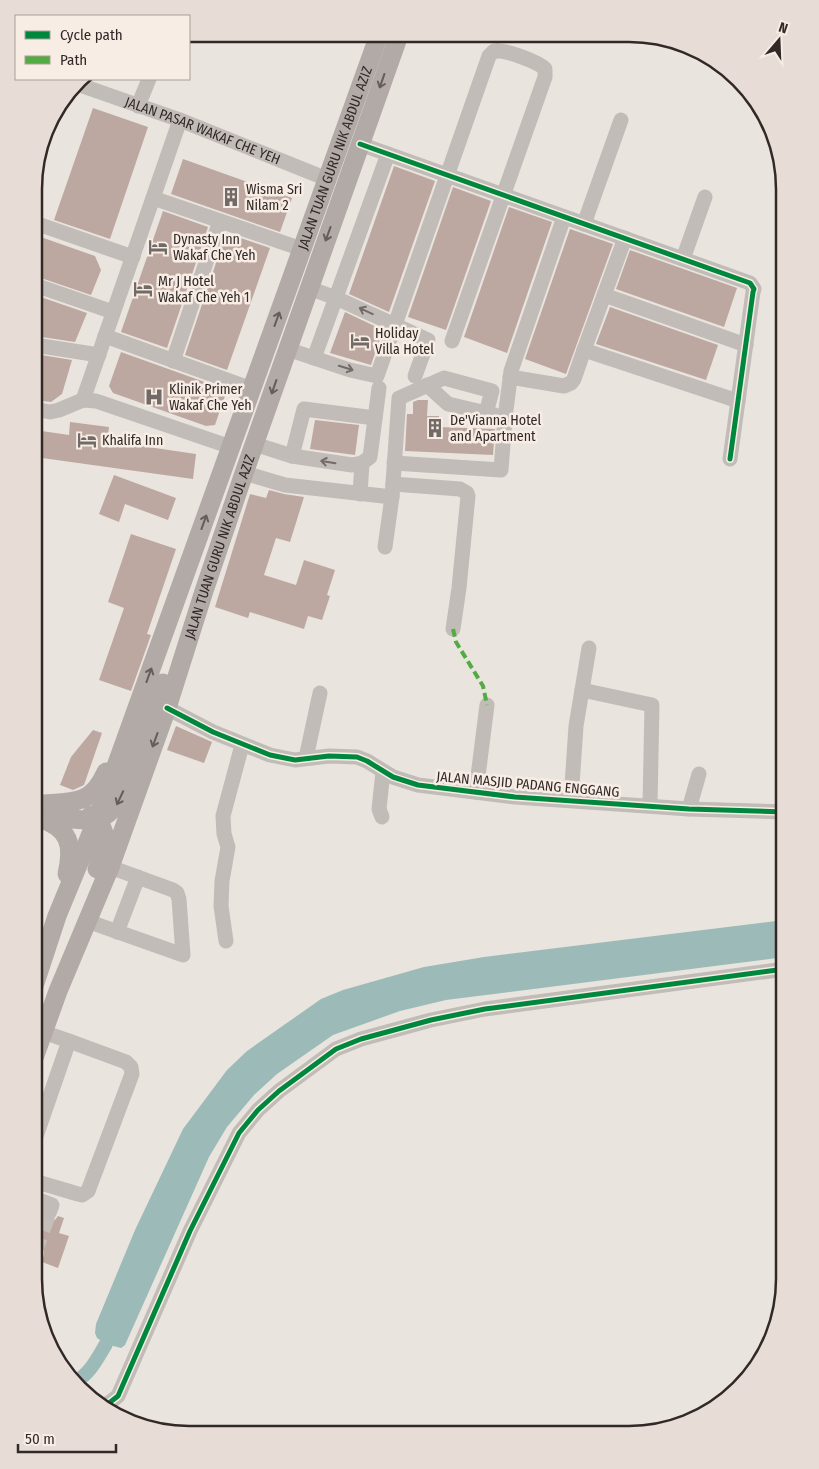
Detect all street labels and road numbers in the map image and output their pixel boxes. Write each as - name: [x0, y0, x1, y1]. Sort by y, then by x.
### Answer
- street label: JALAN TUAN GURU NIK ABDUL AZIZ: [294, 64, 376, 252]
- street label: JALAN PASAR WAKAF CHE YEH: [123, 93, 283, 168]
- street label: JALAN TUAN GURU NIK ABDUL AZIZ: [181, 452, 259, 641]
- street label: JALAN MASJID PADANG ENGGANG: [436, 768, 620, 801]

